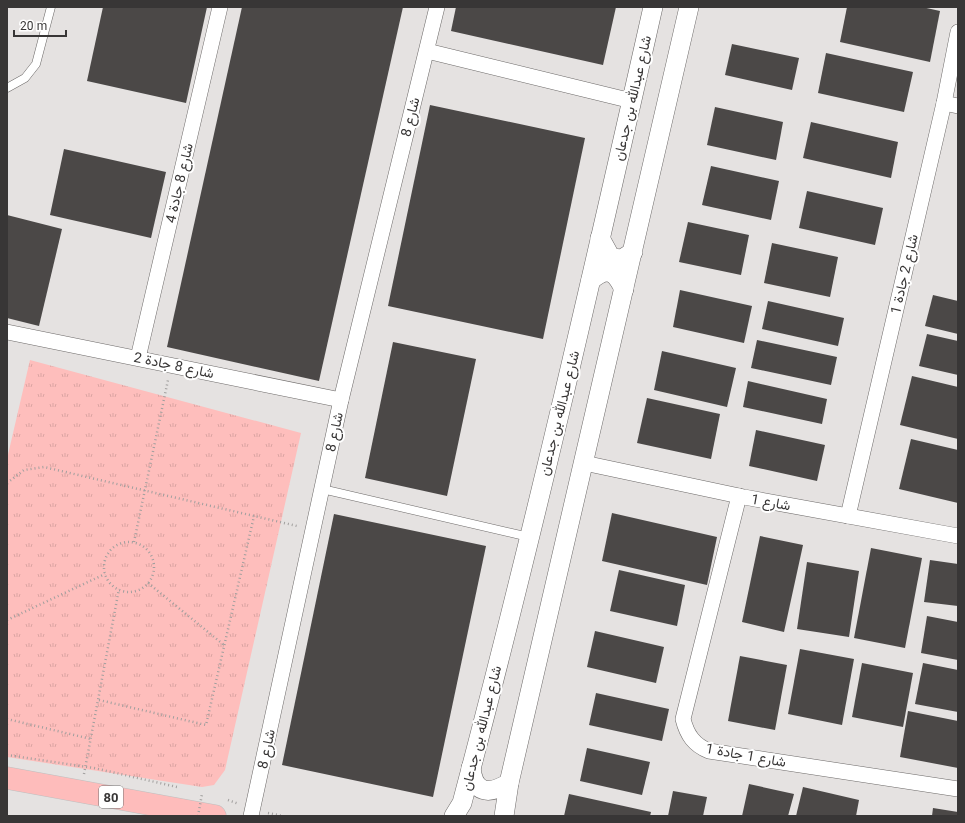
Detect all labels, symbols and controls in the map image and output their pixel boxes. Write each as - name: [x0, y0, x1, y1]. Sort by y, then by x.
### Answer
- scale bar: [14, 12, 66, 38]
- text: 20 m: [20, 18, 47, 36]
- street label: شارع عبدالله بن جدعان: [609, 34, 659, 163]
- street label: شارع 8: [396, 96, 427, 139]
- street label: شارع 8 جادة 4: [161, 141, 201, 226]
- street label: شارع 2 جادة 1: [886, 232, 926, 317]
- street label: شارع 8 جادة 2: [131, 348, 216, 386]
- street label: شارع عبدالله بن جدعان: [535, 349, 587, 478]
- street label: شارع 8: [321, 411, 351, 454]
- street label: شارع 1: [749, 490, 792, 518]
- street label: شارع عبدالله بن جدعان: [457, 664, 509, 793]
- street label: شارع 8: [253, 728, 283, 771]
- street label: شارع 1 جادة 1: [704, 739, 788, 775]
- road number: 80: [99, 786, 123, 808]

